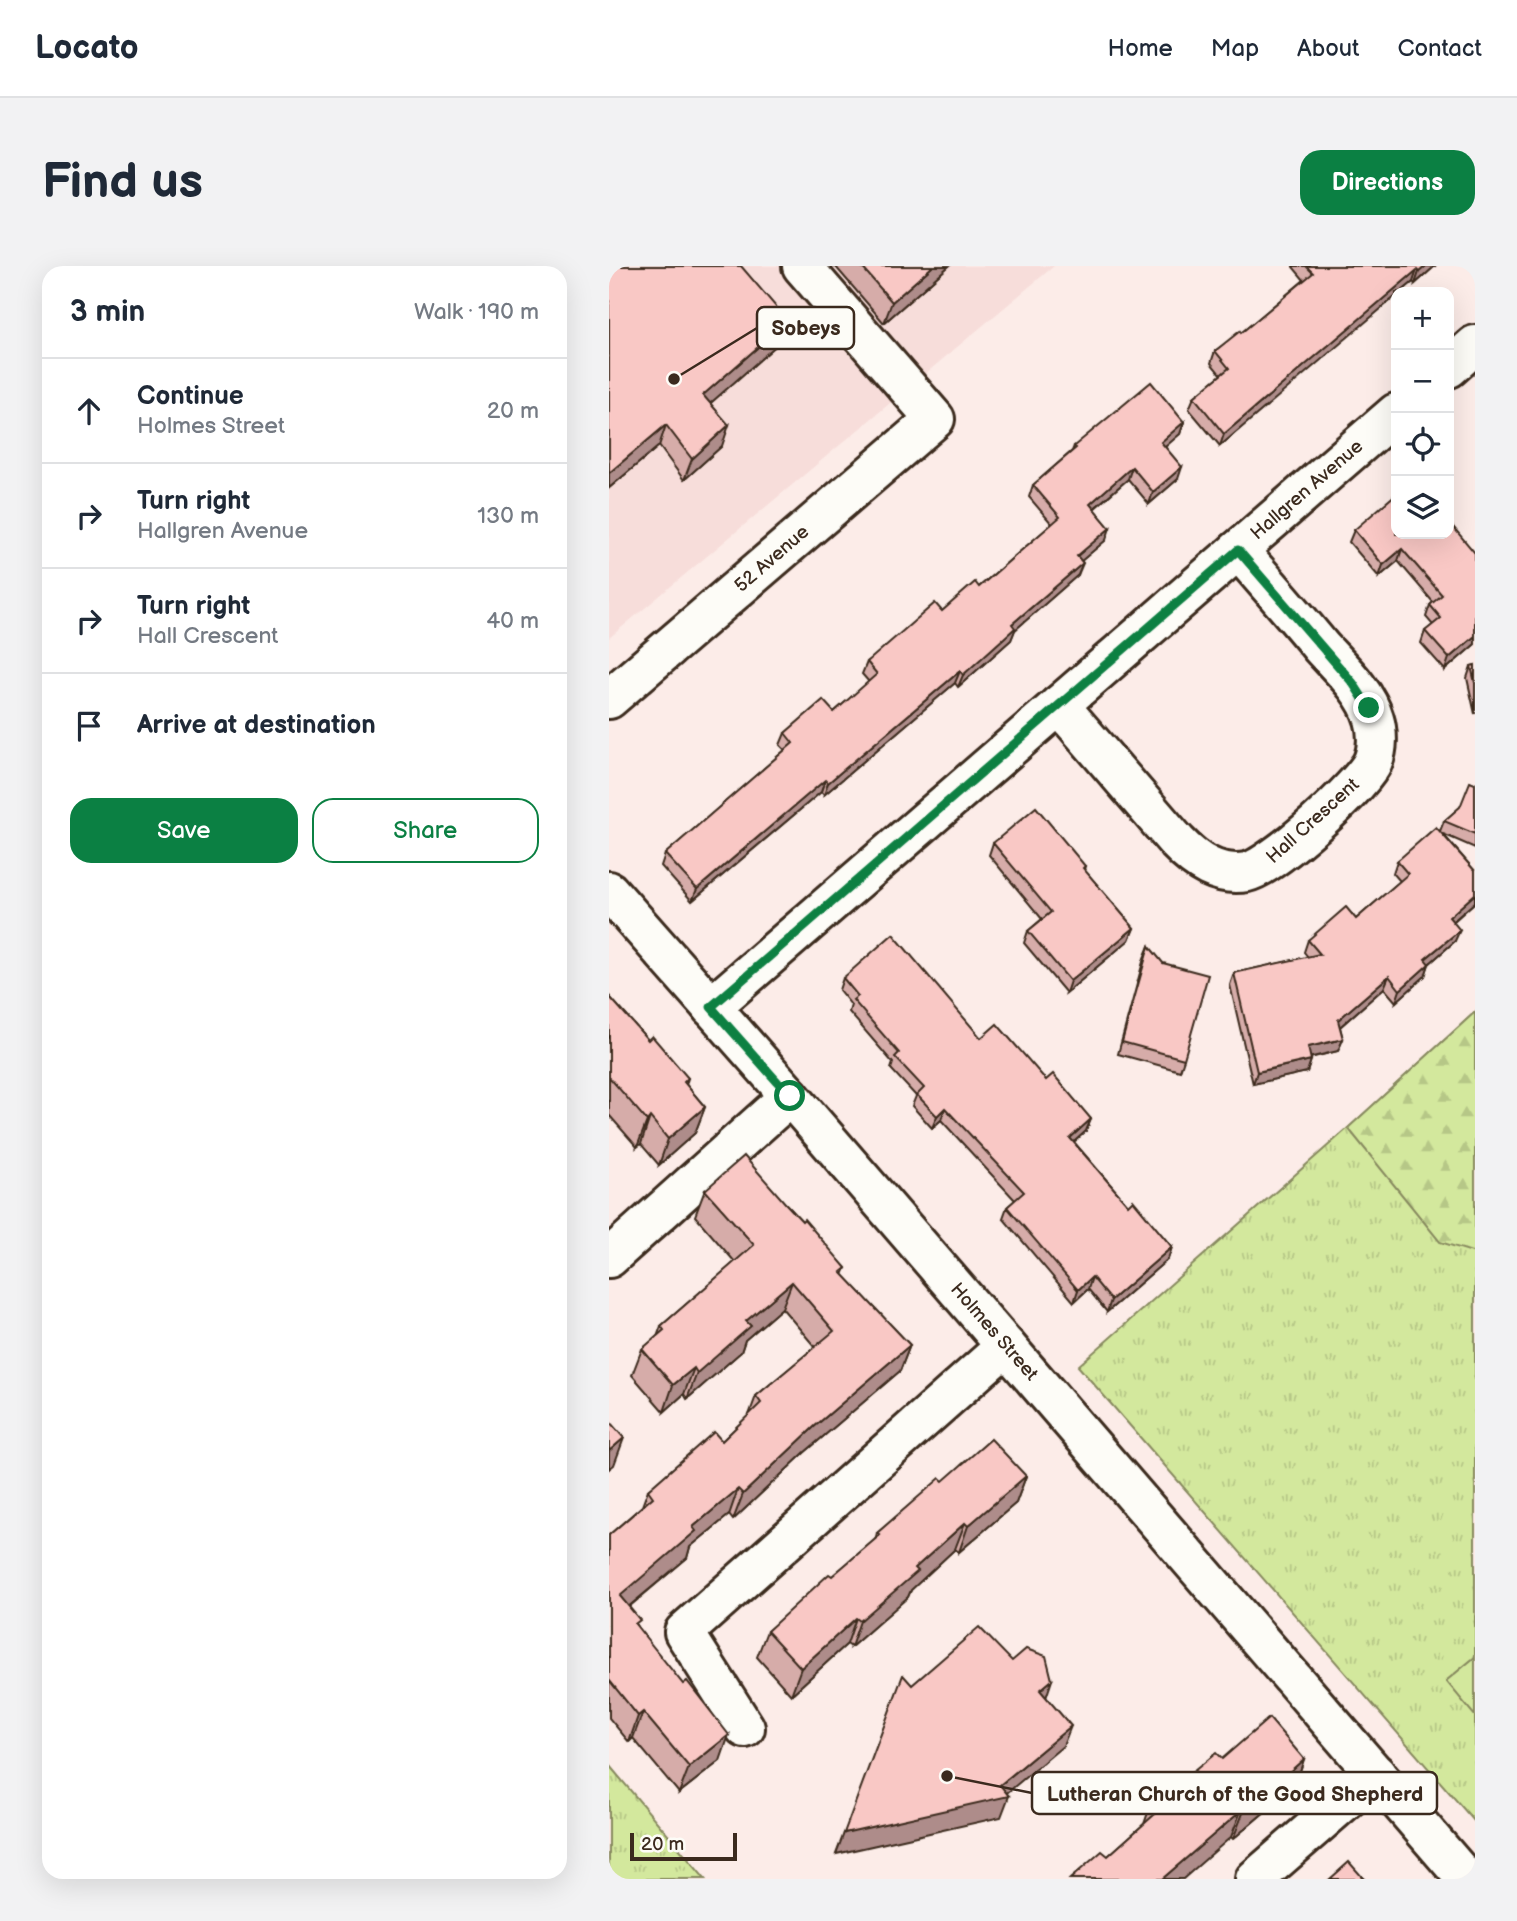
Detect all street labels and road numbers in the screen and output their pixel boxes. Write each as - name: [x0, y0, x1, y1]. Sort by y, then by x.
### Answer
- street label: Hallgren Avenue: [1246, 435, 1368, 545]
- street label: 52 Avenue: [730, 520, 814, 598]
- street label: Hall Crescent: [1262, 773, 1364, 869]
- street label: Holmes Street: [945, 1278, 1043, 1386]

